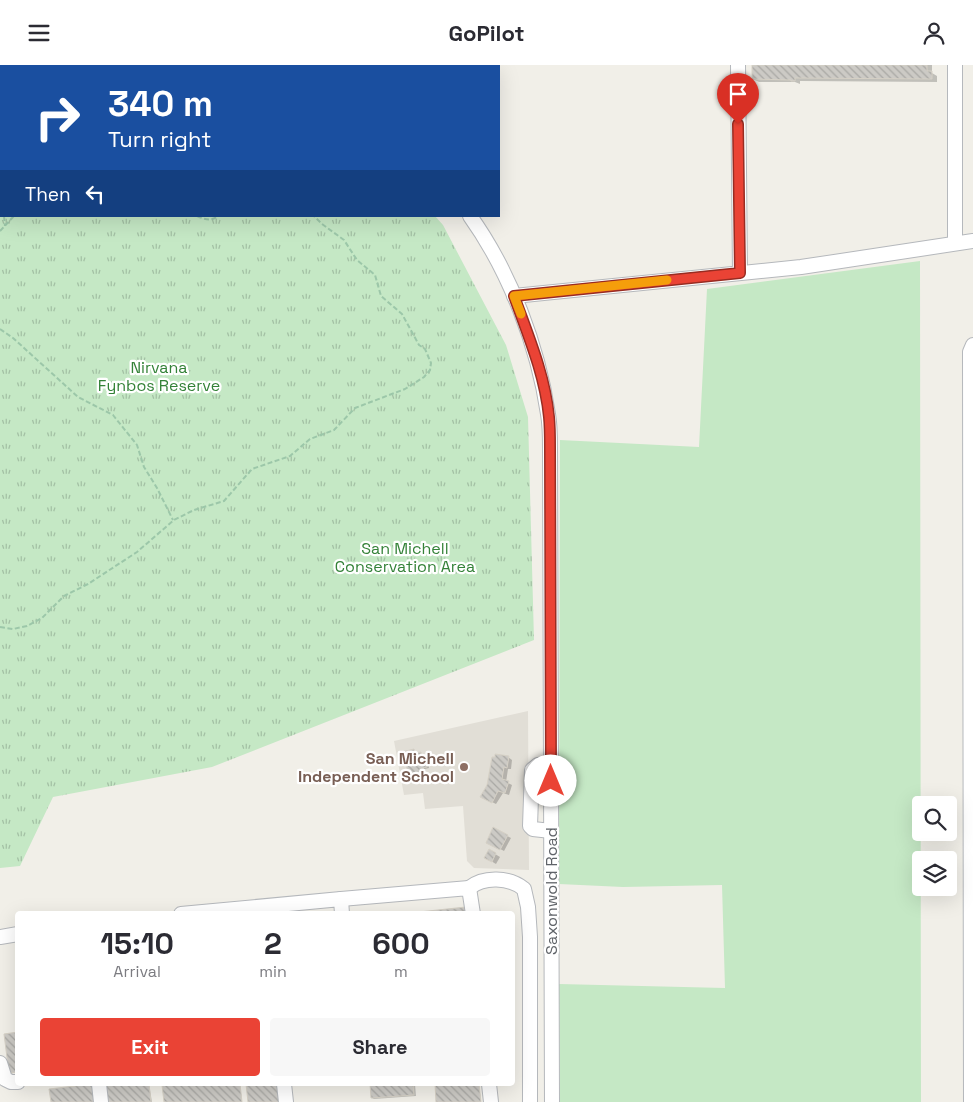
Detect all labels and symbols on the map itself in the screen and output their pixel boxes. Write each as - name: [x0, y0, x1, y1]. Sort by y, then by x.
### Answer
- pin: [717, 73, 759, 124]
- park label: Nirvana Fynbos Reserve: [98, 357, 220, 396]
- park label: San Michell Conservation Area: [335, 538, 475, 577]
- place label: San Michell Independent School: [298, 748, 454, 787]
- position arrow: [524, 754, 576, 806]
- marker: San Michell Independent School: [458, 761, 470, 773]
- street label: Saxonwold Road: [541, 827, 562, 955]

